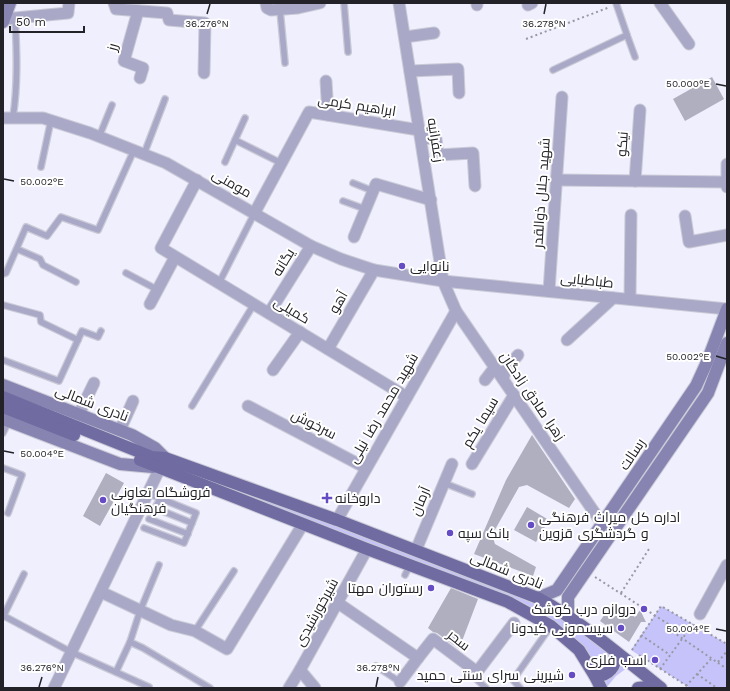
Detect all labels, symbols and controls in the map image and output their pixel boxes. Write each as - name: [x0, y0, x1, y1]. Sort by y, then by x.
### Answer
- scale bar: [10, 8, 84, 34]
- text: 50 m: [16, 15, 46, 29]
- text: 36.276°N: [185, 18, 229, 29]
- text: 36.278°N: [522, 18, 566, 29]
- street label: رز: [103, 41, 121, 54]
- text: 50.000°E: [666, 78, 710, 89]
- street label: ابراهیم کرمی: [316, 91, 397, 121]
- street label: زعفرانیه: [425, 117, 447, 163]
- street label: نیکو: [613, 131, 631, 157]
- street label: شهید جلال ذوالقدر: [529, 137, 554, 250]
- street label: مومنی: [210, 165, 254, 201]
- text: 50.002°E: [20, 176, 64, 187]
- street label: یگانه: [268, 245, 298, 279]
- place label: نانوایی: [410, 258, 450, 274]
- marker: نانوایی: [397, 261, 407, 271]
- street label: طباطبایی: [560, 269, 614, 291]
- street label: آهو: [325, 288, 351, 316]
- street label: کمیلی: [271, 293, 313, 327]
- street label: زهرا صادق زادگان: [496, 348, 569, 444]
- street label: شهید محمد رضا نیلی: [345, 350, 421, 466]
- text: 50.002°E: [666, 351, 710, 362]
- street label: نادری شمالی: [53, 382, 131, 424]
- street label: سیما یکم: [459, 394, 503, 451]
- street label: سرخوش: [289, 406, 339, 442]
- street label: رسالت: [616, 435, 648, 473]
- text: 50.004°E: [20, 448, 64, 459]
- place label: فروشگاه تعاونی فرهنگیان: [111, 484, 210, 516]
- street label: آرمان: [407, 484, 433, 518]
- place label: داروخانه: [335, 490, 381, 506]
- marker: داروخانه: [322, 493, 332, 503]
- marker: فروشگاه تعاونی فرهنگیان: [98, 495, 108, 505]
- place label: اداره کل میراث فرهنگی و گردشگری قزوین: [539, 509, 680, 541]
- marker: اداره کل میراث فرهنگی و گردشگری قزوین: [526, 520, 536, 530]
- place label: بانک سپه: [458, 525, 510, 543]
- marker: بانک سپه: [445, 528, 455, 538]
- street label: نادری شمالی: [468, 548, 546, 592]
- street label: شیرخورشیدی: [291, 575, 341, 649]
- place label: رستوران مهتا: [348, 580, 423, 596]
- marker: رستوران مهتا: [426, 583, 436, 593]
- place label: دروازه درب کوشک: [531, 601, 636, 617]
- marker: دروازه درب کوشک: [639, 604, 649, 614]
- place label: سیسمونی کیدونا: [511, 620, 613, 636]
- marker: سیسمونی کیدونا: [616, 623, 626, 633]
- text: 50.004°E: [666, 623, 710, 634]
- street label: سحر: [444, 626, 473, 654]
- place label: اسب فلزی: [586, 652, 647, 668]
- marker: اسب فلزی: [650, 655, 660, 665]
- text: 36.276°N: [20, 662, 64, 673]
- text: 36.278°N: [356, 662, 400, 673]
- place label: شیرینی سرای سنتی حمید: [417, 667, 564, 683]
- marker: شیرینی سرای سنتی حمید: [567, 670, 577, 680]

